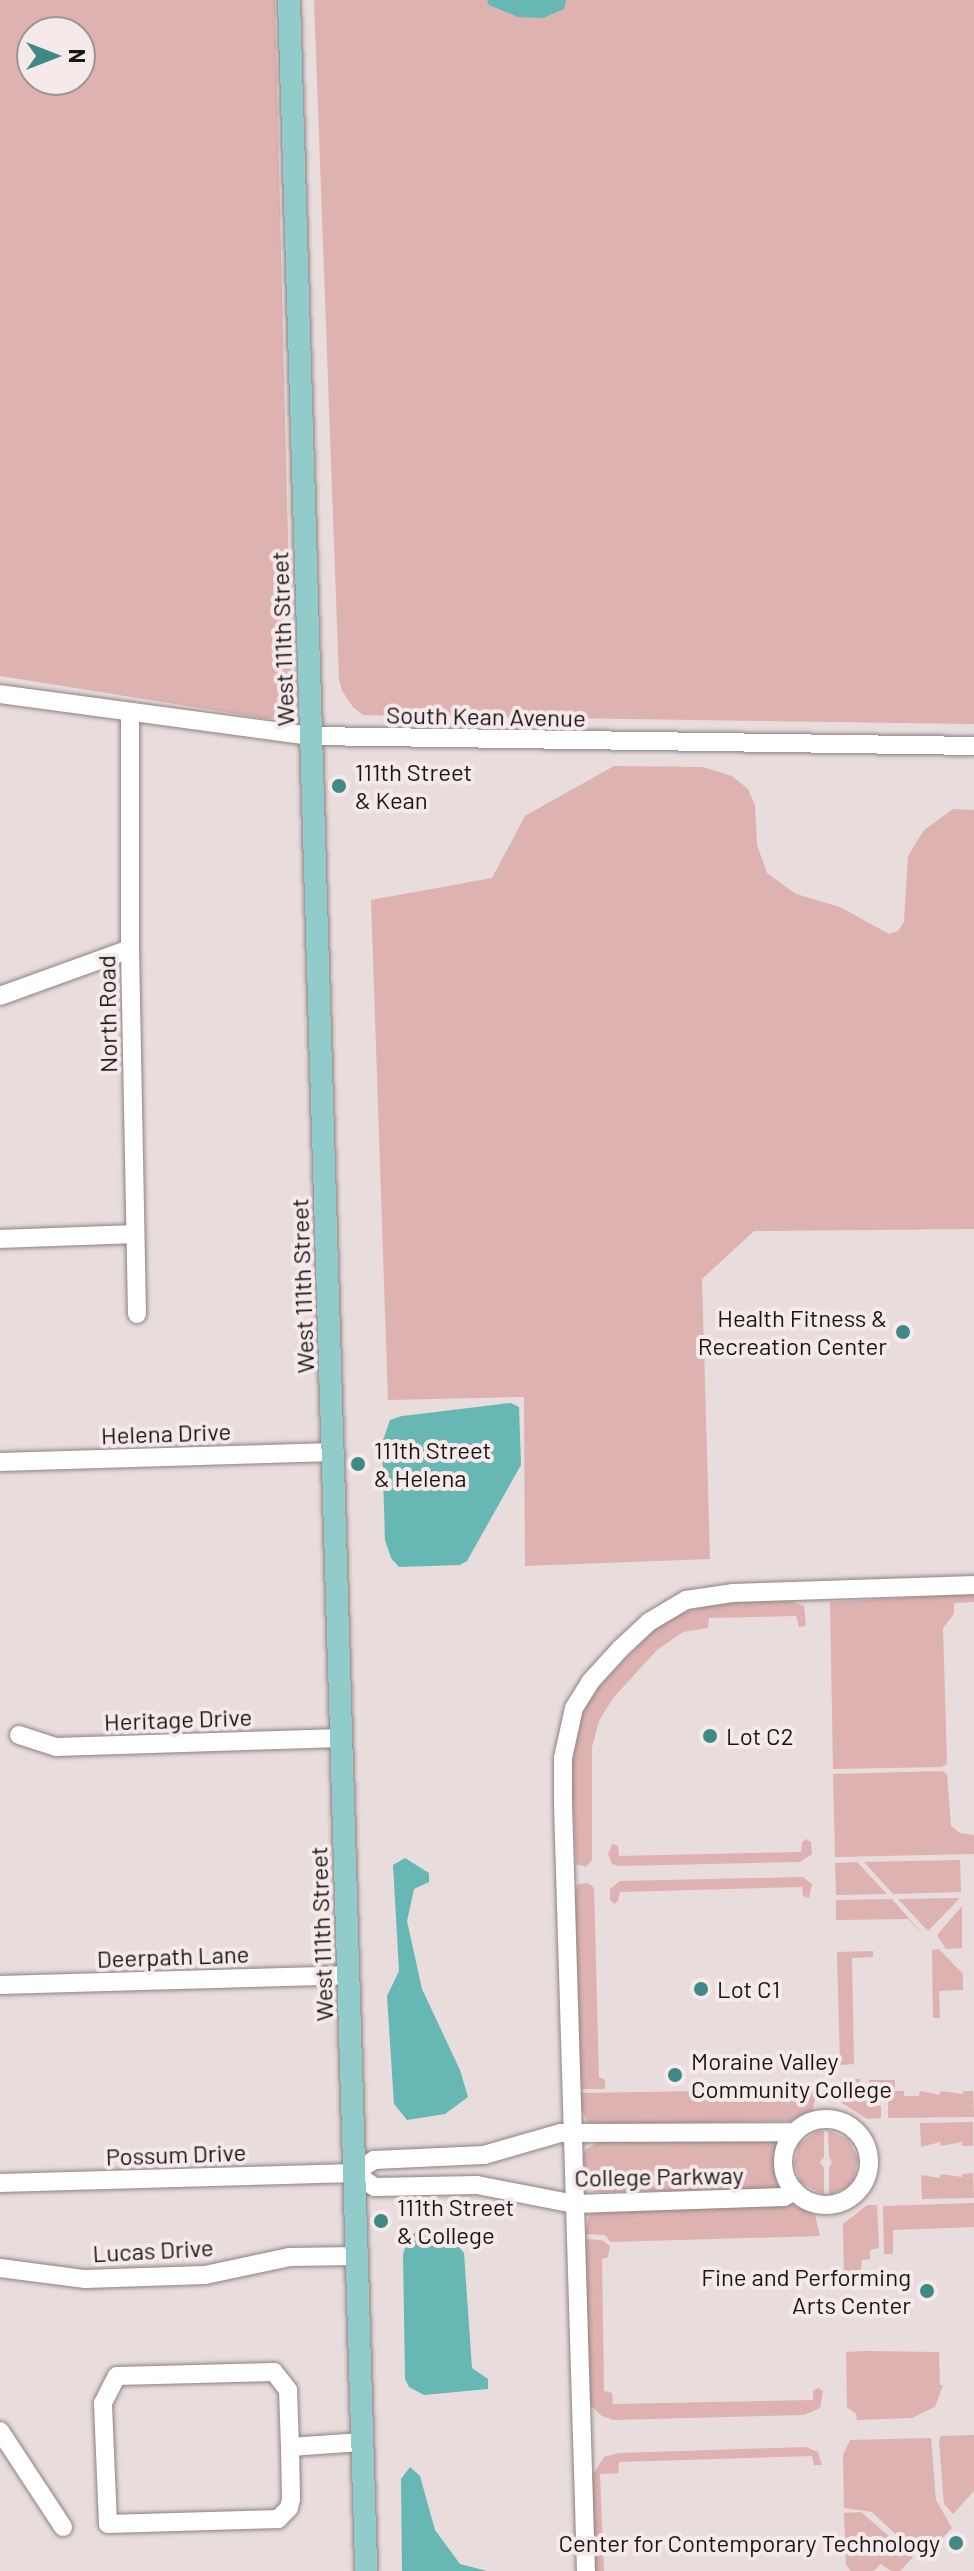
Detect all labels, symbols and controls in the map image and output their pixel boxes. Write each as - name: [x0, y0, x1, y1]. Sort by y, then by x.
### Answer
- north arrow: [16, 16, 96, 96]
- text: N: [65, 49, 91, 63]
- street label: West 111th Street: [265, 551, 299, 727]
- street label: South Kean Avenue: [386, 700, 586, 732]
- place label: 111th Street & Kean: [355, 758, 472, 814]
- marker: 111th Street & Kean: [330, 777, 348, 795]
- street label: North Road: [92, 955, 122, 1073]
- street label: West 111th Street: [285, 1198, 319, 1374]
- place label: Health Fitness & Recreation Center: [698, 1304, 887, 1360]
- marker: Health Fitness & Recreation Center: [894, 1323, 912, 1341]
- street label: Helena Drive: [100, 1416, 232, 1450]
- place label: 111th Street & Helena: [374, 1436, 491, 1492]
- marker: 111th Street & Helena: [349, 1455, 367, 1473]
- street label: Heritage Drive: [103, 1702, 253, 1736]
- place label: Lot C2: [726, 1722, 794, 1750]
- marker: Lot C2: [701, 1727, 719, 1745]
- street label: West 111th Street: [304, 1846, 338, 2022]
- street label: Deerpath Lane: [96, 1939, 250, 1973]
- place label: Lot C1: [717, 1975, 780, 2003]
- marker: Lot C1: [692, 1980, 710, 1998]
- place label: Moraine Valley Community College: [691, 2047, 892, 2103]
- marker: Moraine Valley Community College: [666, 2066, 684, 2084]
- street label: Possum Drive: [105, 2137, 247, 2171]
- street label: College Parkway: [574, 2160, 744, 2192]
- place label: 111th Street & College: [397, 2193, 514, 2249]
- marker: 111th Street & College: [372, 2212, 390, 2230]
- street label: Lucas Drive: [92, 2232, 214, 2268]
- place label: Fine and Performing Arts Center: [701, 2263, 911, 2319]
- marker: Fine and Performing Arts Center: [918, 2282, 936, 2300]
- place label: Center for Contemporary Technology: [558, 2529, 940, 2557]
- marker: Center for Contemporary Technology: [947, 2534, 965, 2552]

